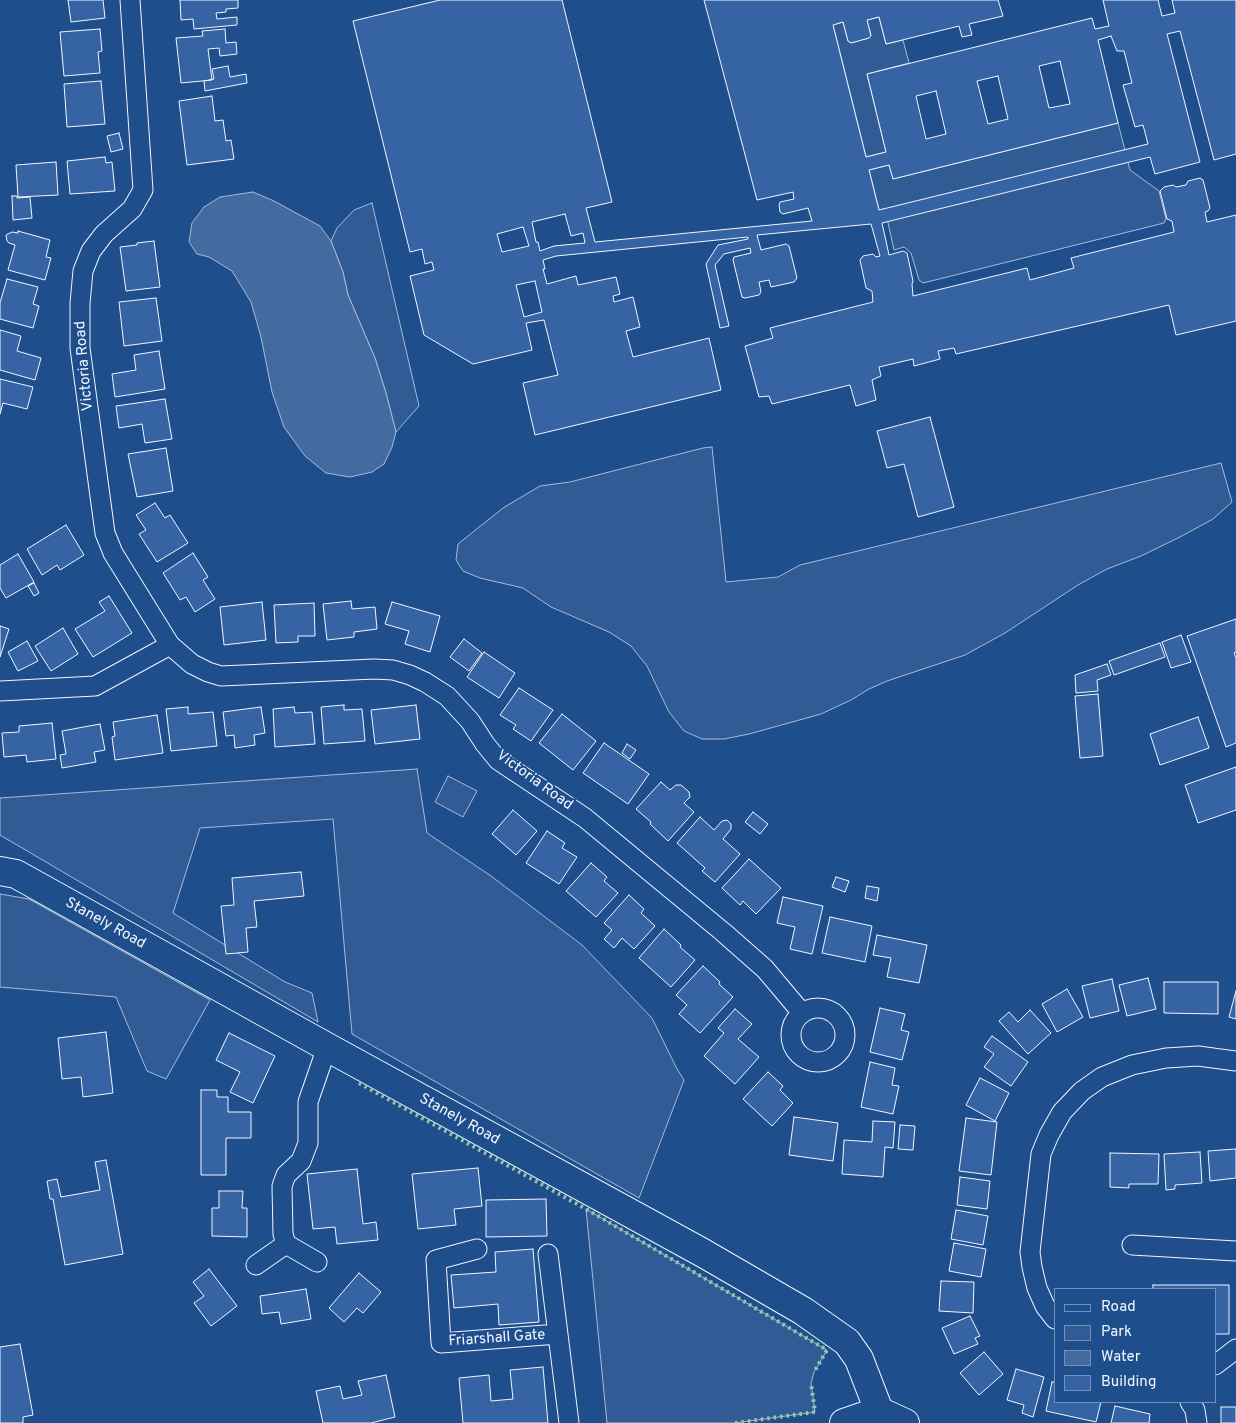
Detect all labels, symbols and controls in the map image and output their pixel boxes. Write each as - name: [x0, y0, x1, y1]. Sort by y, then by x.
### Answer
- street label: Victoria Road: [72, 320, 98, 412]
- street label: Victoria Road: [492, 747, 576, 815]
- street label: Stanely Road: [62, 894, 148, 954]
- street label: Stanely Road: [416, 1090, 502, 1150]
- legend: [1054, 1288, 1216, 1403]
- text: Road: [1101, 1298, 1136, 1317]
- text: Park: [1101, 1323, 1132, 1342]
- street label: Friarshall Gate: [448, 1327, 546, 1351]
- text: Water: [1101, 1348, 1140, 1367]
- text: Building: [1101, 1373, 1156, 1392]

